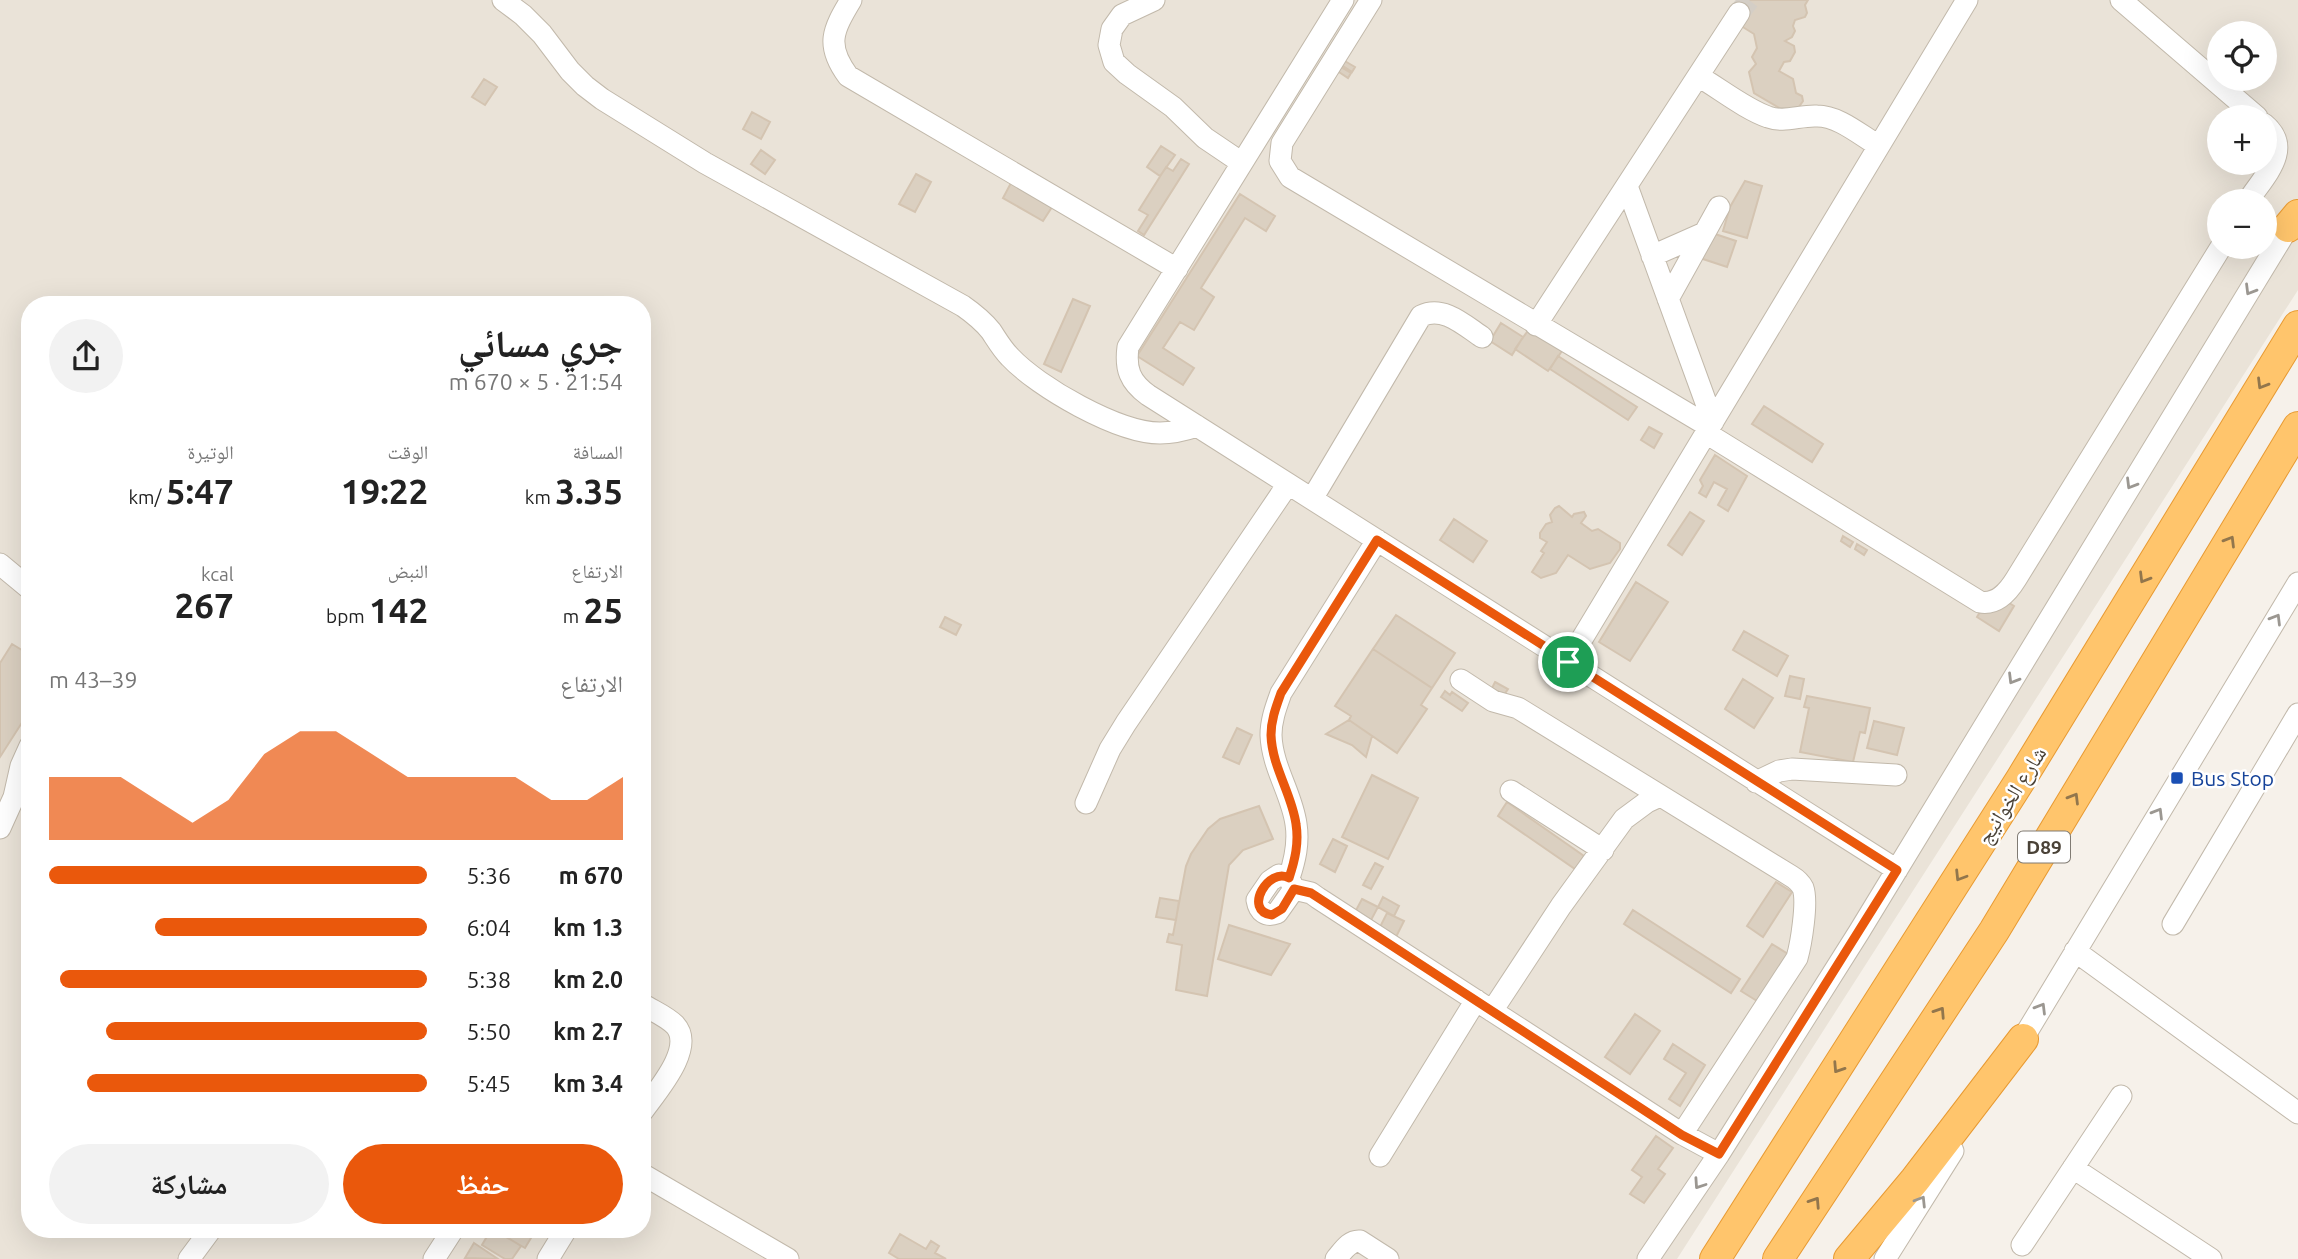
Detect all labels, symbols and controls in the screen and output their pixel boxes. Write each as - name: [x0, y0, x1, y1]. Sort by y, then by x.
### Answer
- map controls: [2207, 21, 2277, 259]
- button: locate: [2207, 21, 2277, 91]
- button: +: [2207, 105, 2277, 175]
- button: −: [2207, 189, 2277, 259]
- one-way arrow: [2245, 283, 2258, 296]
- button: share: [49, 319, 123, 393]
- text: جري مسائي: [458, 322, 623, 364]
- text: 21:54 · 5 × 670 m: [449, 369, 623, 394]
- one-way arrow: [2258, 377, 2271, 390]
- text: الوتيرة: [187, 441, 234, 463]
- text: الوقت: [387, 441, 428, 463]
- text: المسافة: [573, 441, 623, 463]
- text: 5:47: [166, 471, 234, 511]
- text: 19:22: [341, 471, 428, 511]
- text: 3.35: [555, 471, 623, 511]
- one-way arrow: [2127, 477, 2140, 490]
- text: /km: [128, 486, 166, 508]
- text: km: [525, 486, 555, 508]
- one-way arrow: [2222, 535, 2235, 548]
- text: النبض: [388, 560, 428, 582]
- text: الارتفاع: [571, 560, 623, 582]
- text: kcal: [201, 563, 234, 585]
- one-way arrow: [2139, 571, 2152, 584]
- text: 267: [174, 585, 234, 625]
- text: 142: [369, 590, 428, 630]
- text: 25: [584, 590, 623, 630]
- text: bpm: [326, 605, 369, 627]
- text: m: [563, 605, 584, 627]
- one-way arrow: [2268, 613, 2281, 626]
- pin: [1538, 632, 1598, 692]
- icon: arrive: [1549, 643, 1587, 681]
- text: 39–43 m: [49, 667, 137, 692]
- text: الارتفاع: [560, 671, 623, 696]
- one-way arrow: [2008, 671, 2021, 684]
- street label: شارع الخوانيج: [1972, 742, 2052, 849]
- place label: Bus Stop: [2191, 766, 2274, 790]
- marker: Bus Stop: [2169, 770, 2185, 786]
- one-way arrow: [2066, 793, 2079, 806]
- one-way arrow: [2150, 808, 2163, 821]
- road number: D89: [2018, 832, 2070, 862]
- text: 5:36: [466, 863, 511, 888]
- text: 670 m: [559, 863, 623, 888]
- one-way arrow: [1955, 869, 1968, 882]
- text: 6:04: [466, 915, 511, 940]
- text: 1.3 km: [553, 915, 623, 940]
- text: 5:38: [466, 967, 511, 992]
- text: 2.0 km: [553, 967, 623, 992]
- one-way arrow: [2033, 1003, 2046, 1016]
- one-way arrow: [1932, 1007, 1944, 1020]
- text: 5:50: [466, 1019, 511, 1044]
- text: 2.7 km: [553, 1019, 623, 1044]
- one-way arrow: [1833, 1060, 1846, 1073]
- text: 5:45: [466, 1071, 511, 1096]
- text: 3.4 km: [553, 1071, 623, 1096]
- button: مشاركة: [49, 1144, 329, 1224]
- button: حفظ: [343, 1144, 623, 1224]
- one-way arrow: [1694, 1176, 1707, 1189]
- one-way arrow: [1913, 1196, 1926, 1209]
- one-way arrow: [1807, 1197, 1820, 1210]

